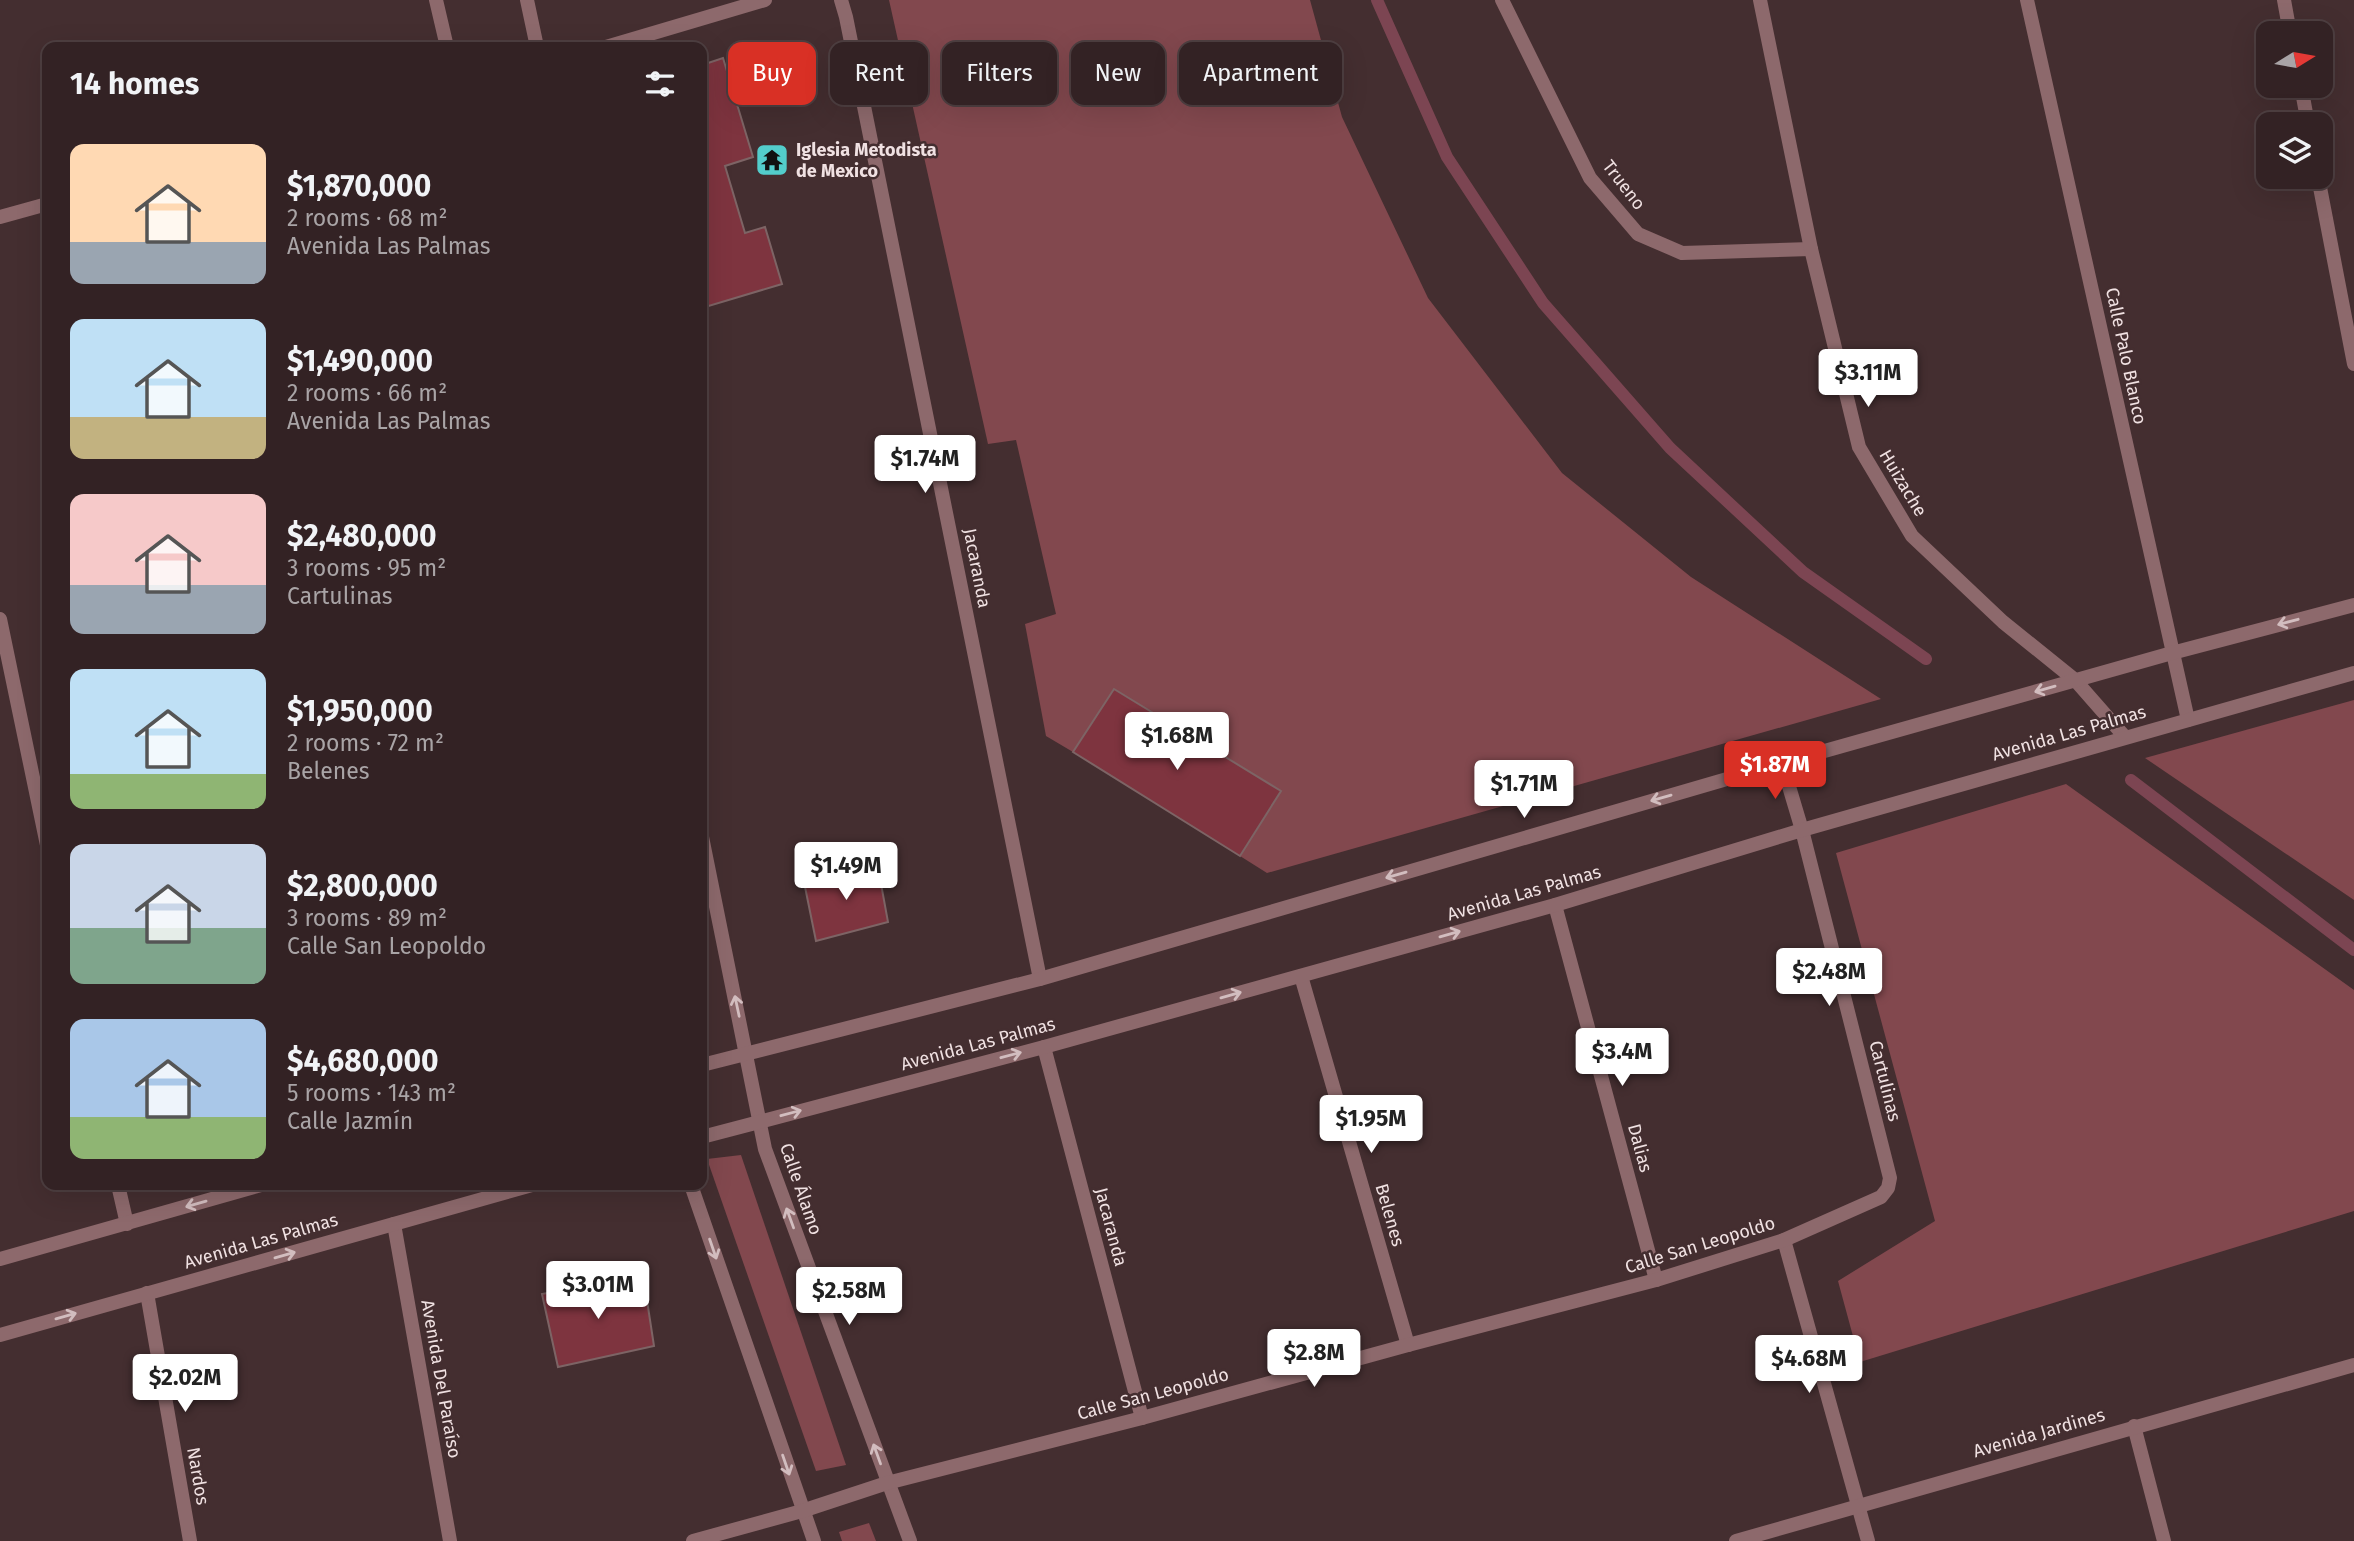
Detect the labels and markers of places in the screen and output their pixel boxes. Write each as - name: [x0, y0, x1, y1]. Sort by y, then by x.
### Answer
- place label: Iglesia Metodista de Mexico: [796, 139, 937, 182]
- temple icon: Iglesia Metodista de Mexico: [753, 141, 791, 179]
- pin: $3.11M: [1811, 350, 1925, 409]
- pin: $1.74M: [868, 435, 982, 495]
- pin: $1.68M: [1120, 712, 1234, 772]
- pin: $1.87M: [1718, 742, 1832, 801]
- pin: $1.71M: [1467, 760, 1581, 820]
- pin: $1.49M: [789, 842, 903, 902]
- pin: $2.48M: [1772, 948, 1886, 1008]
- pin: $3.4M: [1573, 1028, 1671, 1088]
- pin: $1.95M: [1314, 1096, 1428, 1155]
- pin: $3.01M: [541, 1262, 655, 1321]
- pin: $2.58M: [792, 1268, 906, 1327]
- pin: $2.8M: [1265, 1330, 1363, 1389]
- pin: $4.68M: [1752, 1336, 1866, 1395]
- pin: $2.02M: [128, 1354, 242, 1414]

